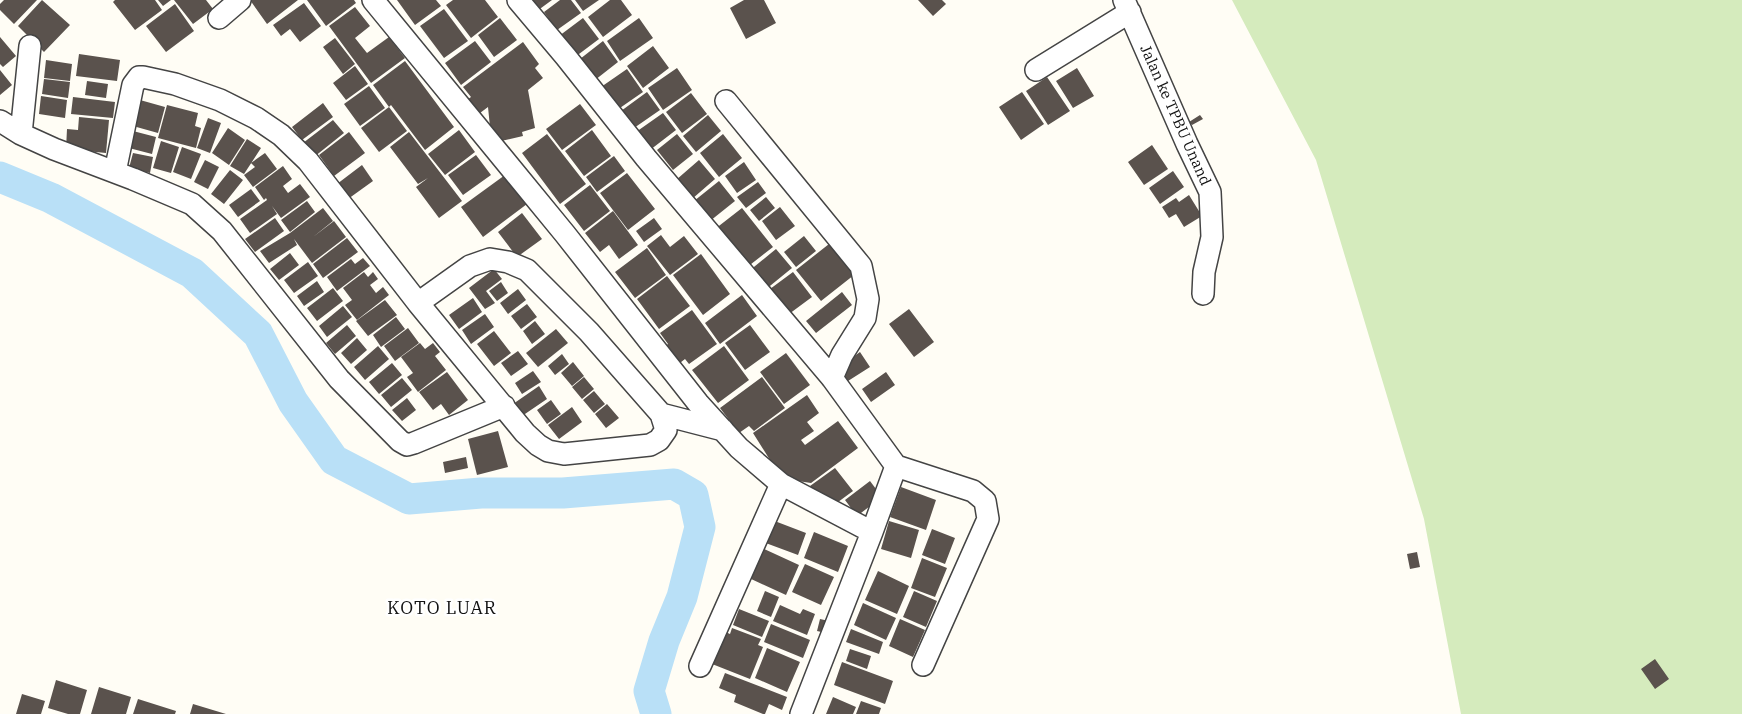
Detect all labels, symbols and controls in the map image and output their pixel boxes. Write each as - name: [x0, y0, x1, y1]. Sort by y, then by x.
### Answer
- street label: Jalan ke TPBU Unand: [1136, 42, 1216, 188]
- district label: KOTO LUAR: [387, 596, 497, 619]

